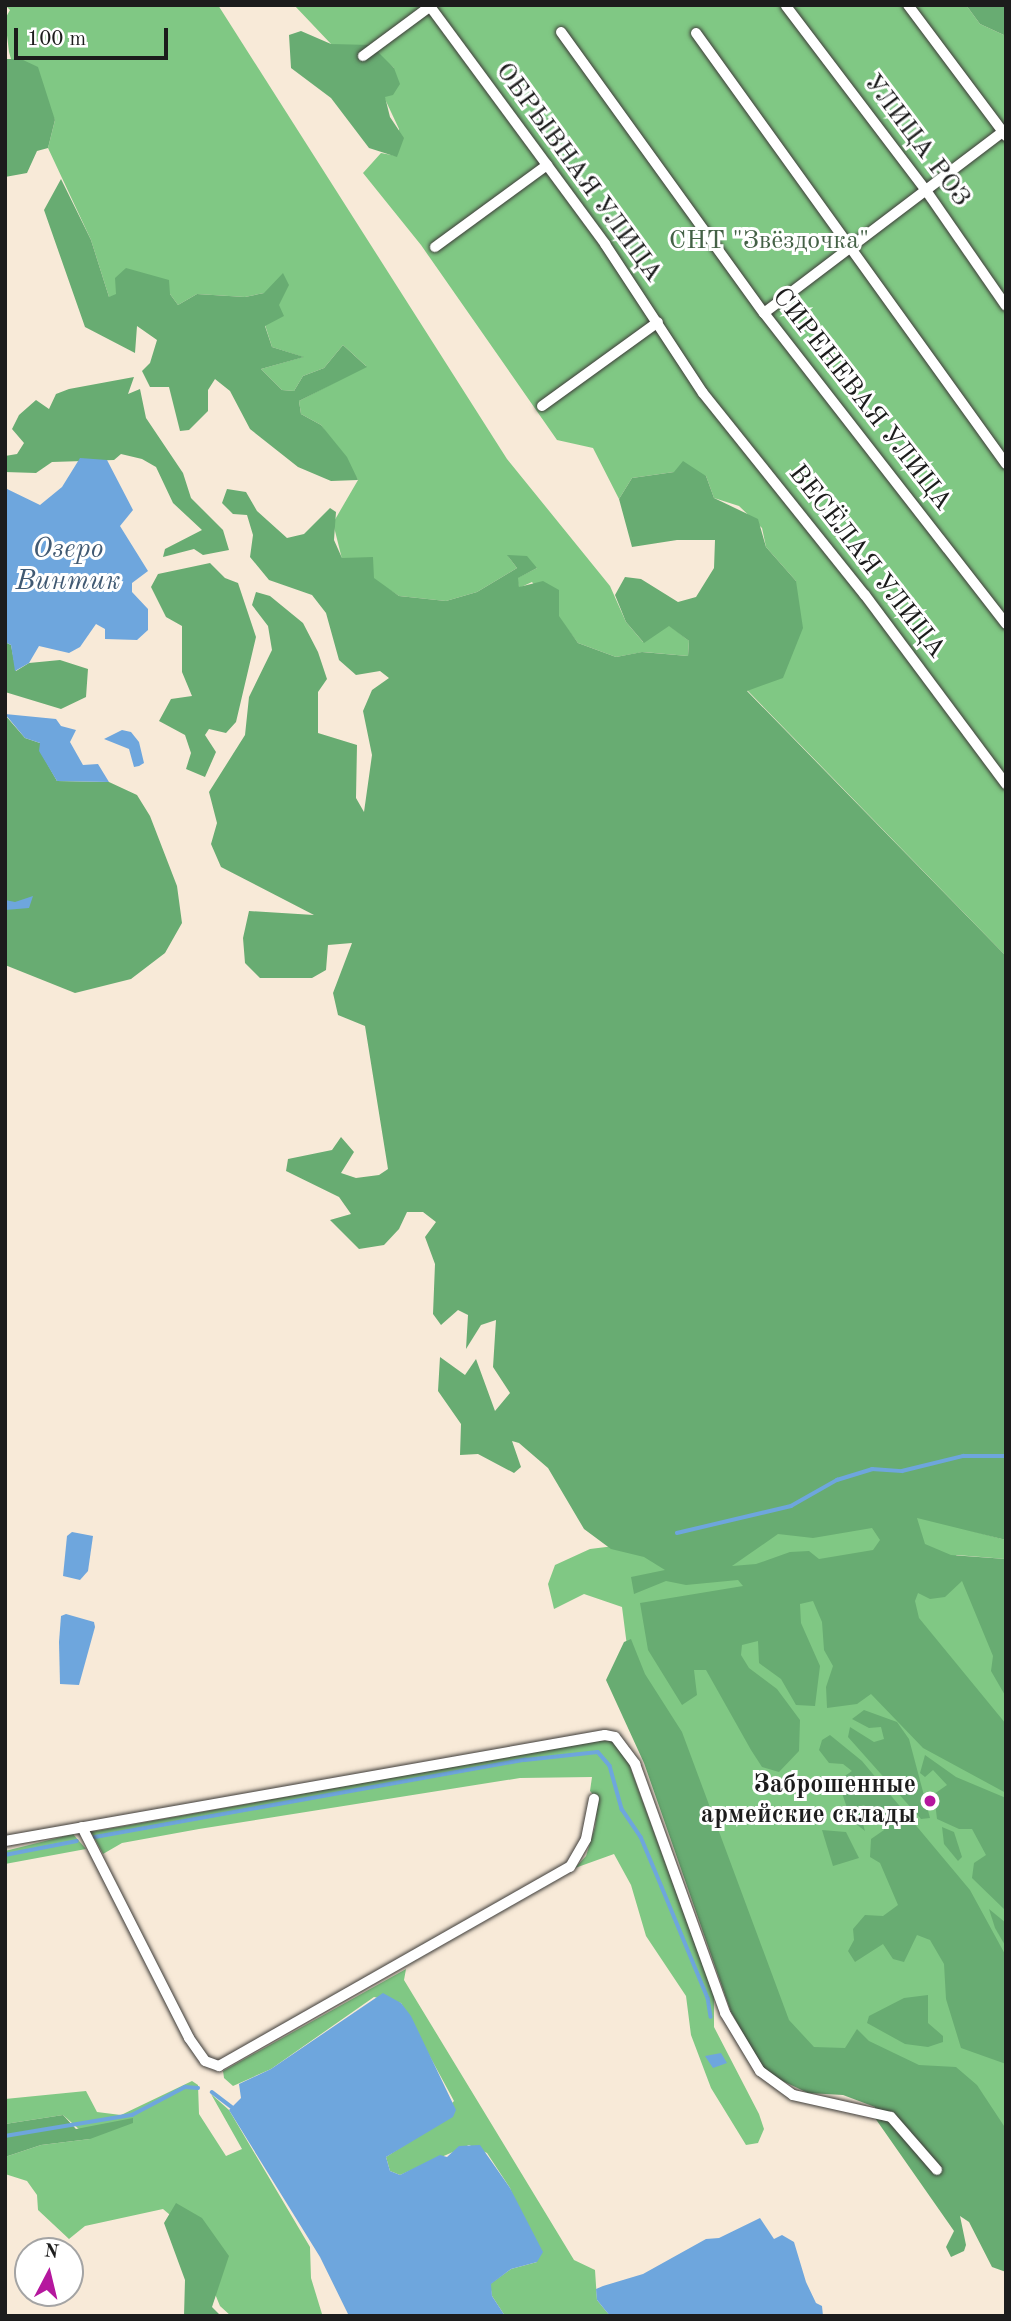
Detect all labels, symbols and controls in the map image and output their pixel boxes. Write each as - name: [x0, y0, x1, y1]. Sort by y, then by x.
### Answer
- scale bar: [18, 14, 172, 58]
- text: 100 m: [27, 29, 86, 50]
- street label: ОБРЫВНАЯ УЛИЦА: [488, 57, 668, 289]
- street label: УЛИЦА РОЗ: [856, 68, 976, 214]
- park label: СНТ "Звёздочка": [669, 226, 869, 258]
- street label: СИРЕНЕВАЯ УЛИЦА: [764, 283, 958, 517]
- street label: ВЕСЁЛАЯ УЛИЦА: [781, 459, 951, 665]
- water label: Озеро Винтик: [15, 533, 121, 599]
- place label: Заброшенные армейские склады: [701, 1770, 916, 1831]
- marker: Заброшенные армейские склады: [922, 1793, 938, 1809]
- north arrow: [14, 2237, 84, 2307]
- text: N: [43, 2242, 60, 2263]

